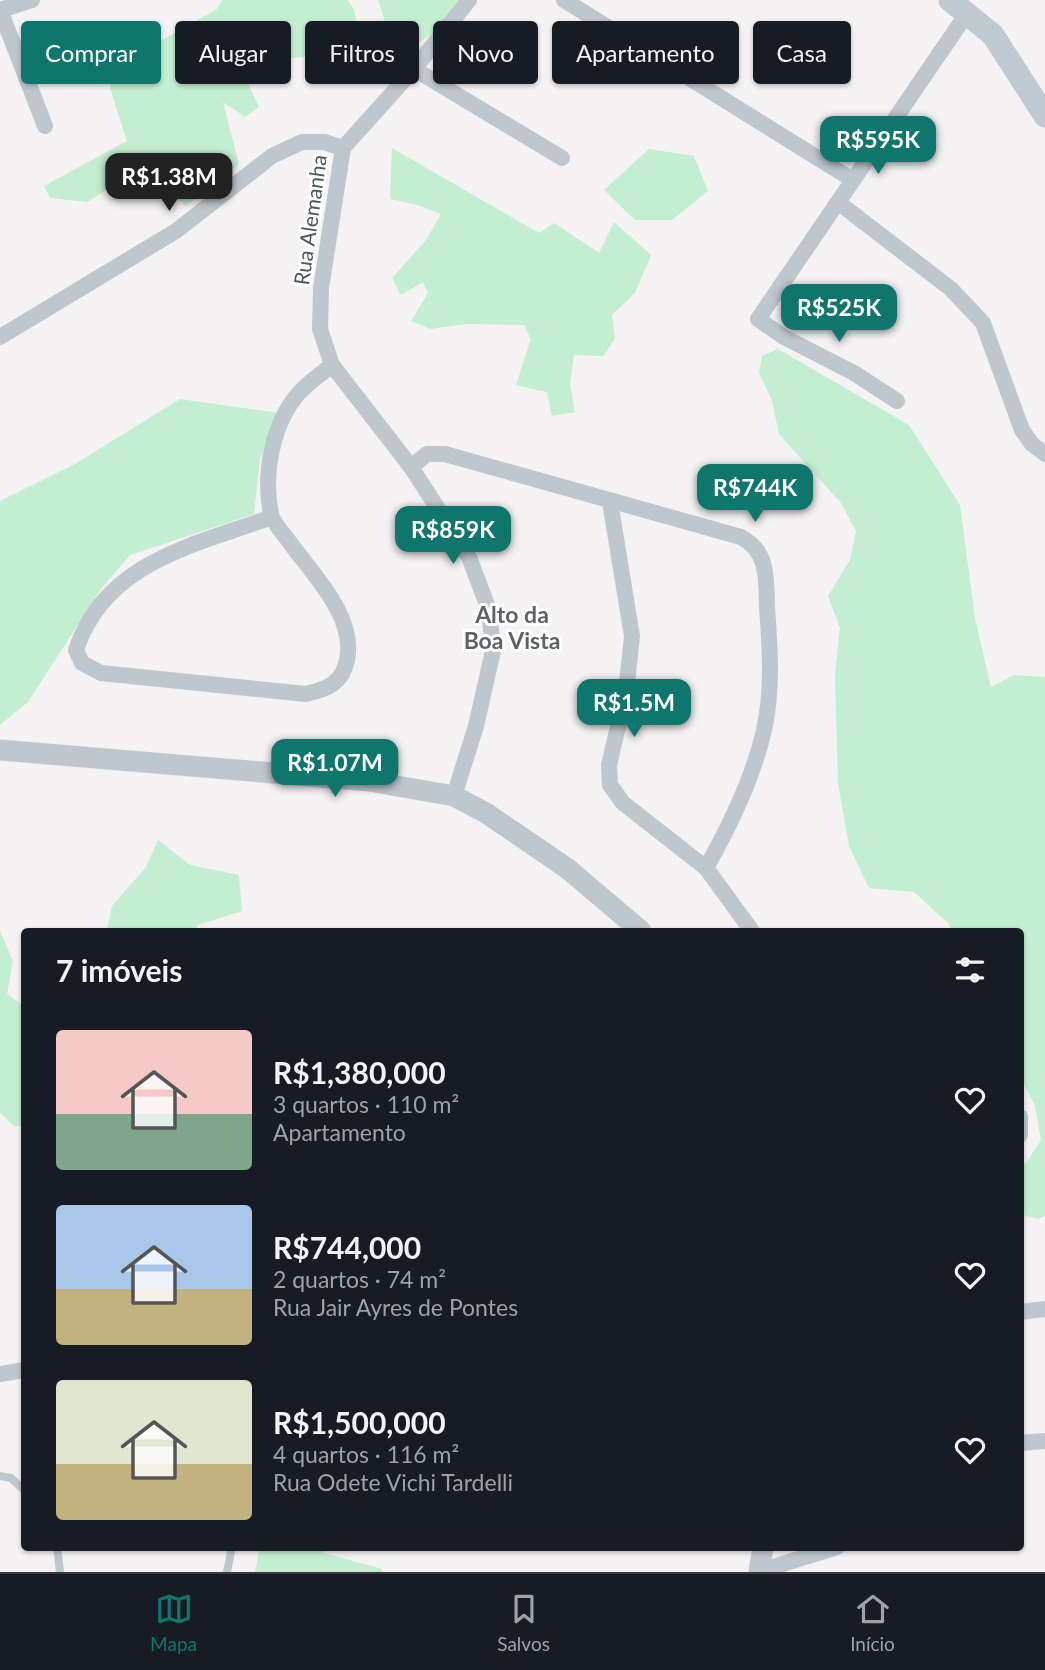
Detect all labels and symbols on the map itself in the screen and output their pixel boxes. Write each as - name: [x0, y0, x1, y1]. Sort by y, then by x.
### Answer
- pin: R$595K: [821, 116, 935, 176]
- street label: Rua Alemanha: [288, 153, 331, 287]
- pin: R$1.38M: [104, 154, 234, 213]
- pin: R$525K: [782, 284, 896, 344]
- pin: R$744K: [698, 464, 812, 524]
- pin: R$859K: [396, 506, 510, 566]
- district label: Alto da Boa Vista: [464, 600, 560, 654]
- pin: R$1.5M: [577, 680, 691, 739]
- pin: R$1.07M: [270, 740, 400, 799]

